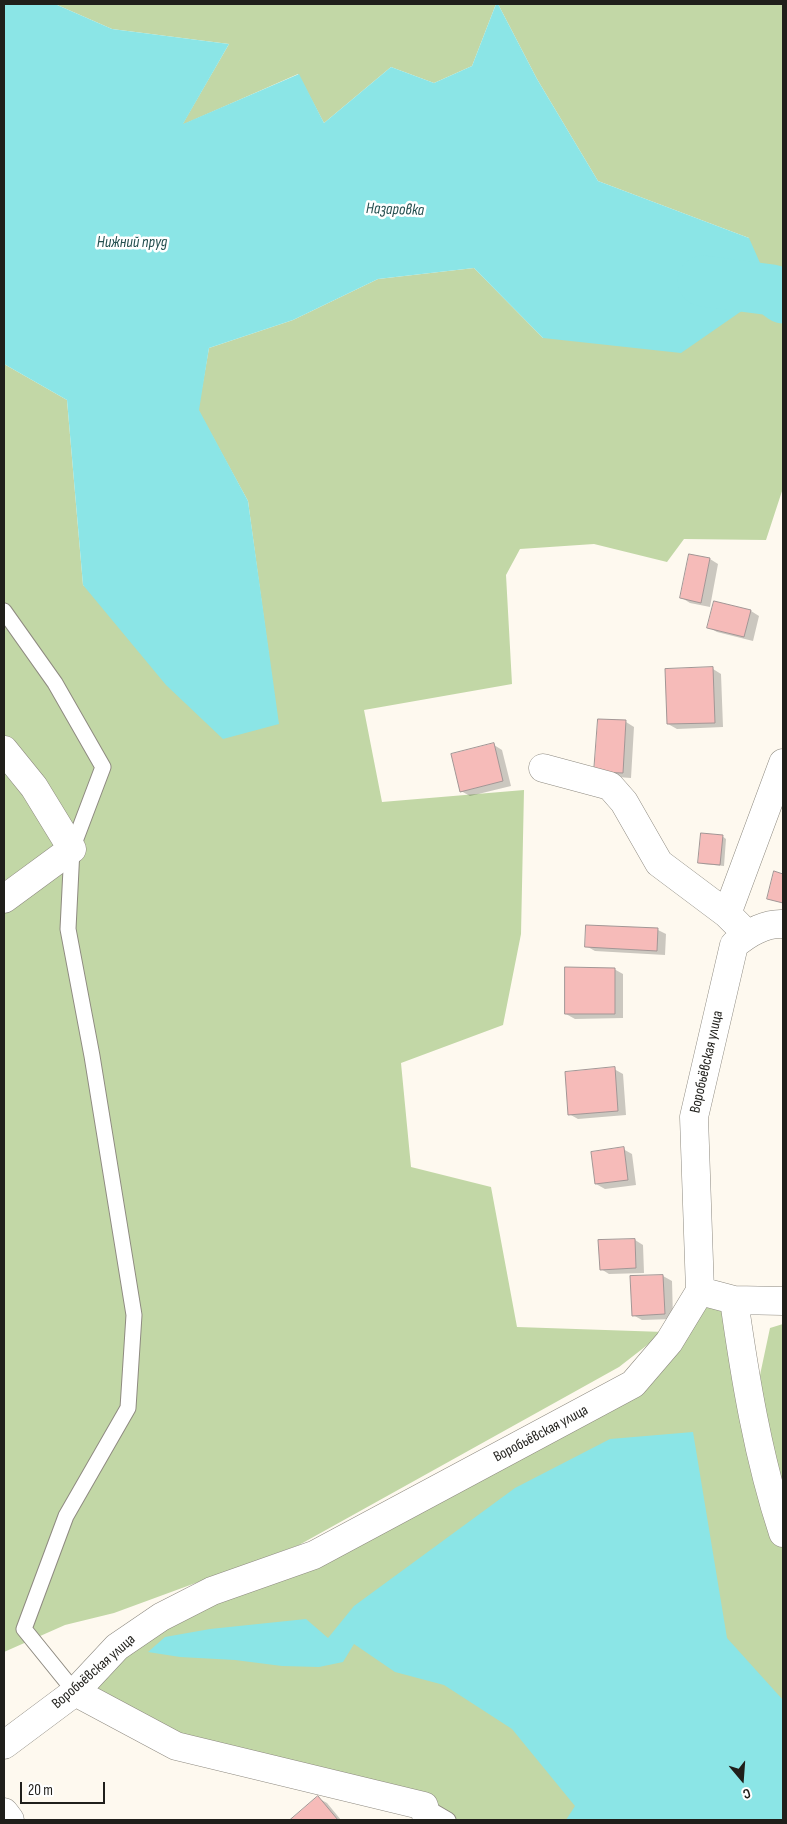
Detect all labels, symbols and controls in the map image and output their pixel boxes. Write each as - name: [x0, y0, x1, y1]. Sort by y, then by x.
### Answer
- water label: Назаровка: [366, 199, 424, 221]
- water label: Нижний пруд: [97, 233, 167, 253]
- street label: Воробьёвская улица: [686, 1009, 728, 1115]
- street label: Воробьёвская улица: [491, 1402, 591, 1466]
- street label: Воробьёвская улица: [49, 1631, 139, 1713]
- north arrow: [717, 1754, 767, 1804]
- scale bar: [22, 1772, 108, 1804]
- text: 20 m: [28, 1781, 53, 1800]
- text: С: [741, 1785, 753, 1803]

